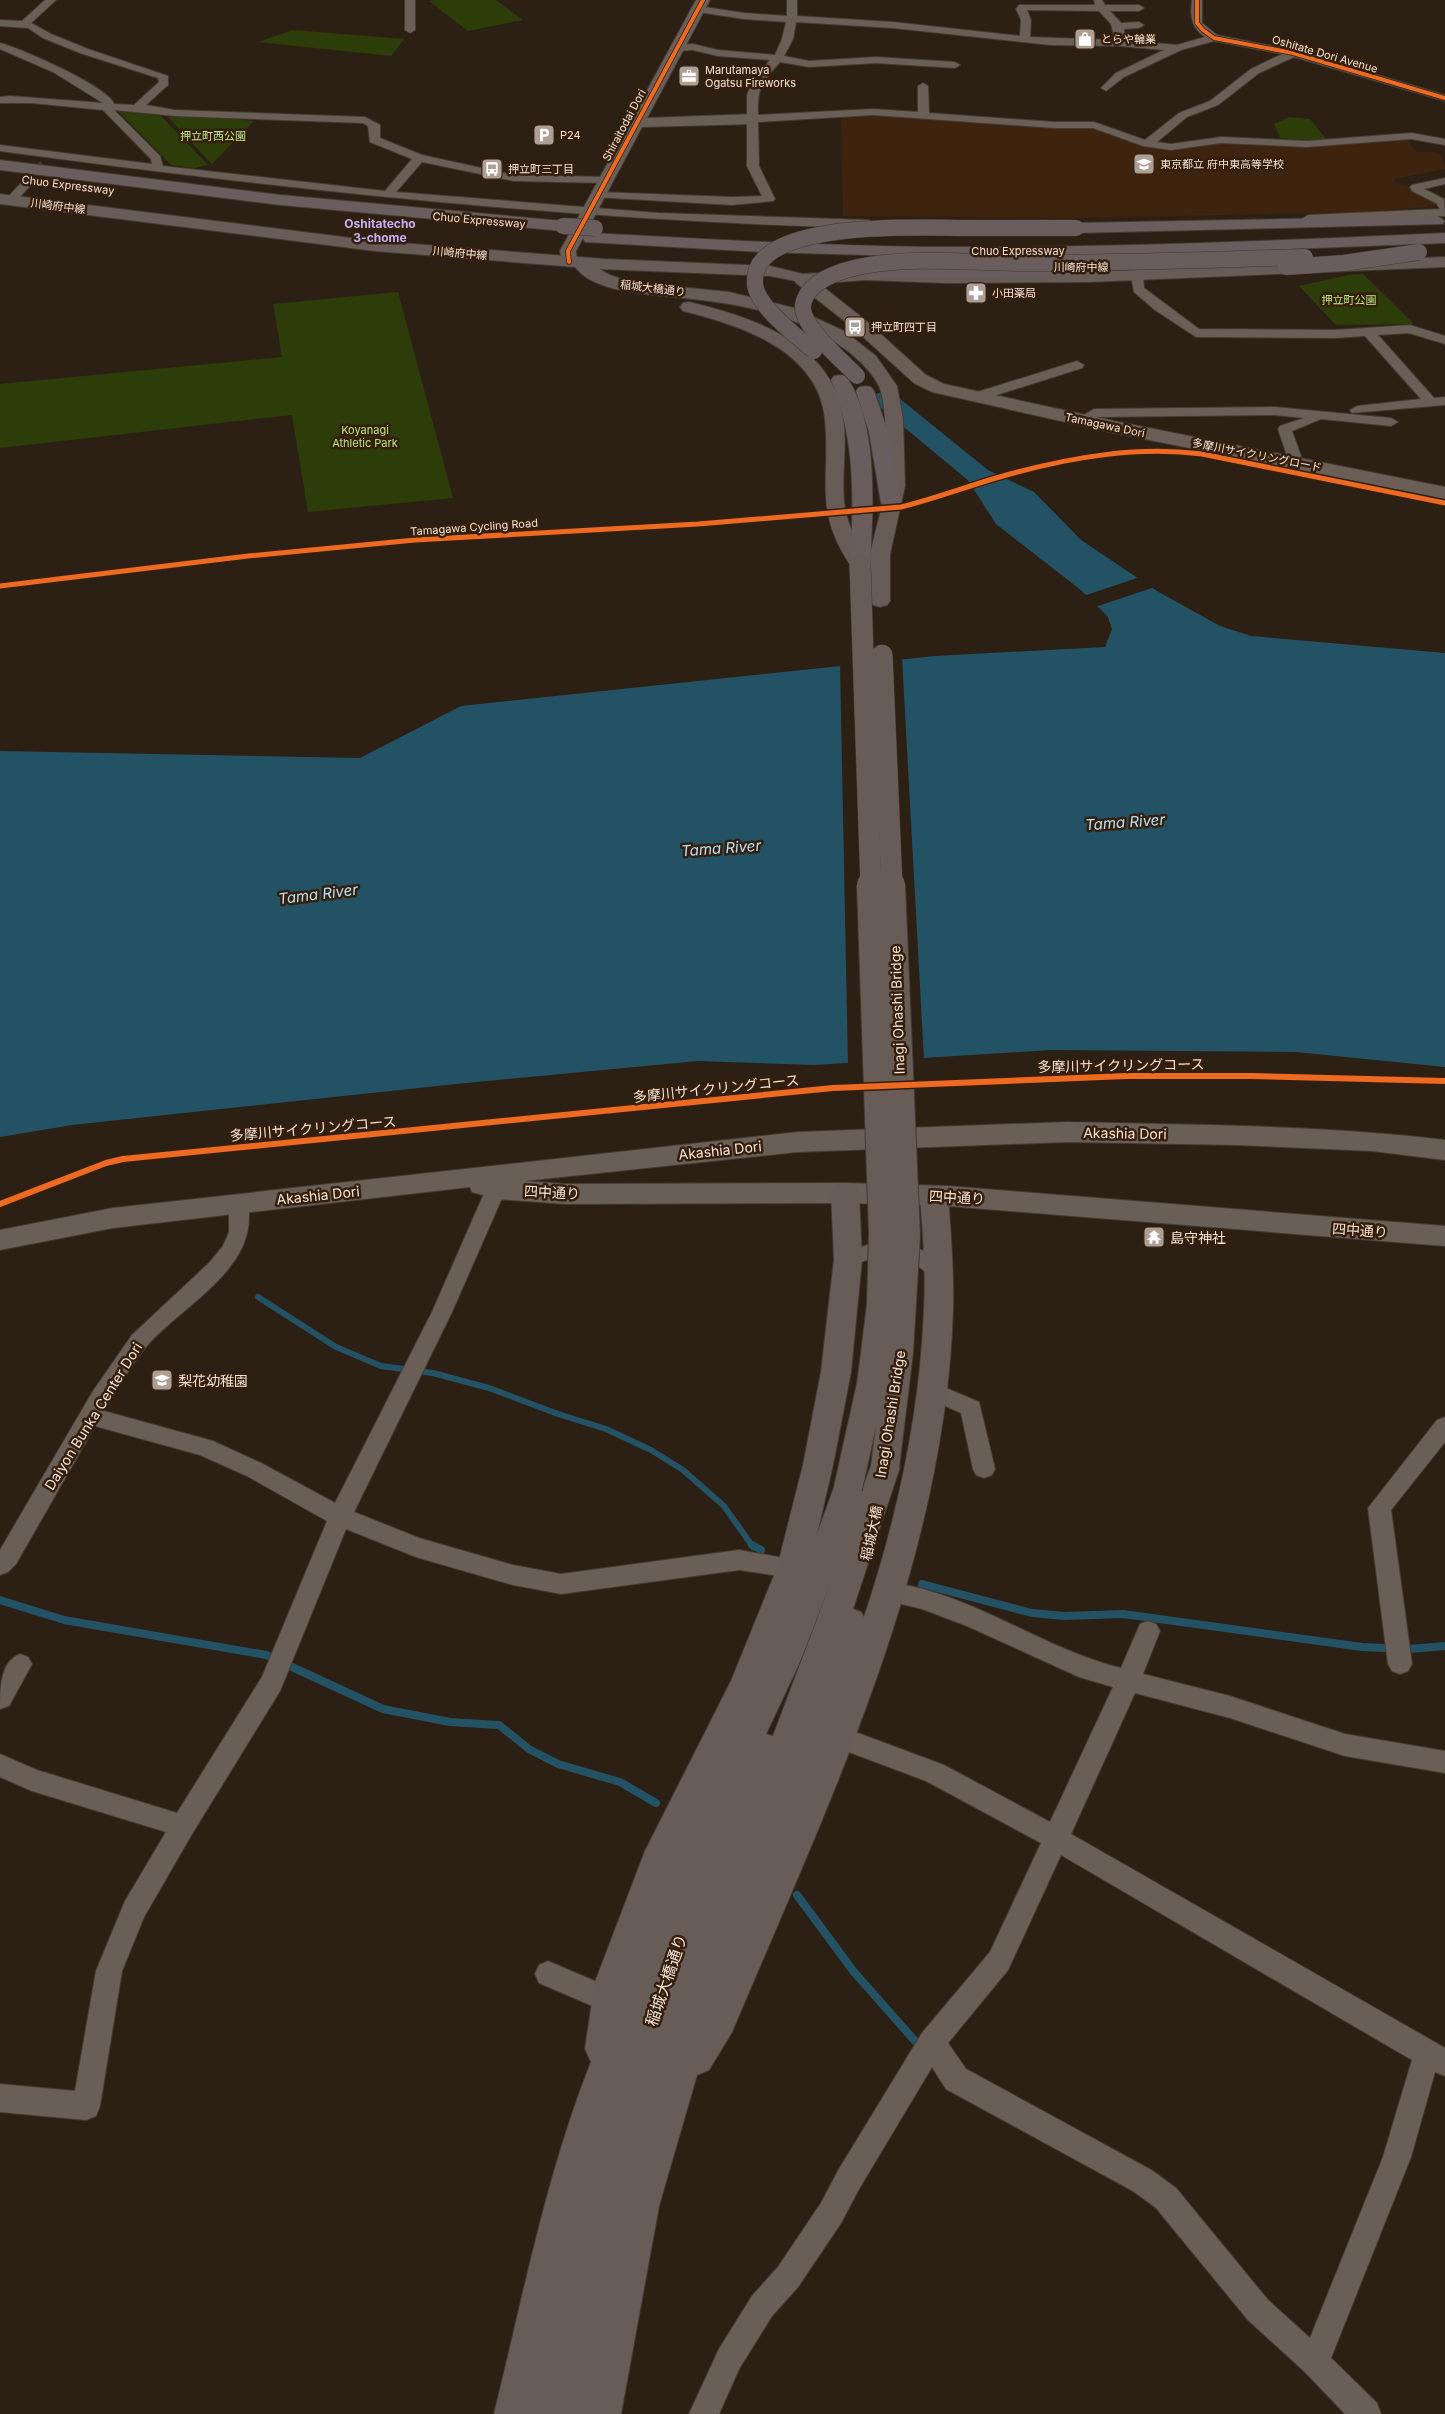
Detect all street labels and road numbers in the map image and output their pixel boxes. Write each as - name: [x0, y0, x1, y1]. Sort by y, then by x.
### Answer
- street label: Oshitate Dori Avenue: [1270, 32, 1380, 76]
- street label: Shiraitodai Dori: [599, 87, 649, 163]
- street label: Chuo Expressway: [21, 172, 115, 198]
- street label: 川崎府中線: [30, 196, 86, 216]
- street label: Chuo Expressway: [432, 209, 526, 231]
- street label: 川崎府中線: [432, 244, 488, 262]
- street label: Chuo Expressway: [971, 244, 1065, 258]
- street label: 川崎府中線: [1054, 260, 1109, 274]
- street label: 稲城大橋通り: [619, 277, 687, 299]
- street label: Tamagawa Dori: [1064, 410, 1146, 440]
- street label: 多摩川サイクリングロード: [1191, 436, 1323, 474]
- street label: Tamagawa Cycling Road: [410, 516, 538, 538]
- street label: Inagi Ohashi Bridge: [886, 945, 908, 1075]
- street label: 多摩川サイクリングコース: [1037, 1055, 1205, 1075]
- street label: 多摩川サイクリングコース: [632, 1071, 800, 1105]
- street label: 多摩川サイクリングコース: [229, 1112, 397, 1144]
- street label: Akashia Dori: [1083, 1124, 1167, 1142]
- street label: Akashia Dori: [678, 1137, 762, 1163]
- street label: Akashia Dori: [276, 1182, 360, 1208]
- street label: 四中通り: [524, 1182, 580, 1202]
- street label: 四中通り: [929, 1187, 985, 1207]
- street label: 四中通り: [1331, 1220, 1389, 1240]
- street label: Daiyon Bunka Center Dori: [41, 1339, 145, 1493]
- street label: Inagi Ohashi Bridge: [872, 1349, 908, 1479]
- street label: 稲城大橋: [857, 1504, 885, 1562]
- street label: 稲城大橋通り: [641, 1931, 691, 2029]

